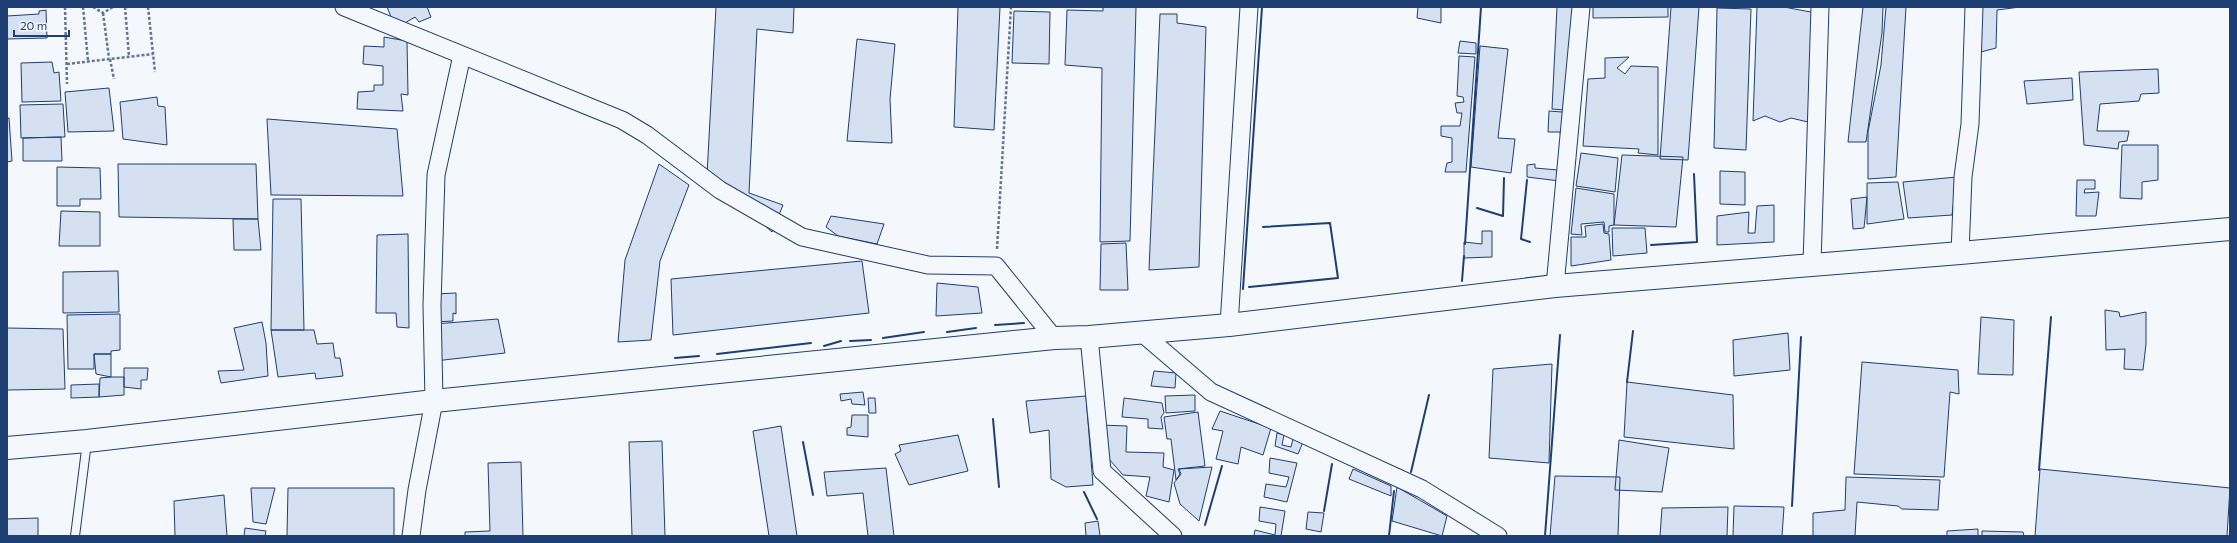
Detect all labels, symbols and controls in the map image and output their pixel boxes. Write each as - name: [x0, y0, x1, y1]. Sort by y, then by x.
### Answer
- scale bar: [14, 12, 69, 38]
- text: 20 m: [20, 18, 47, 32]

